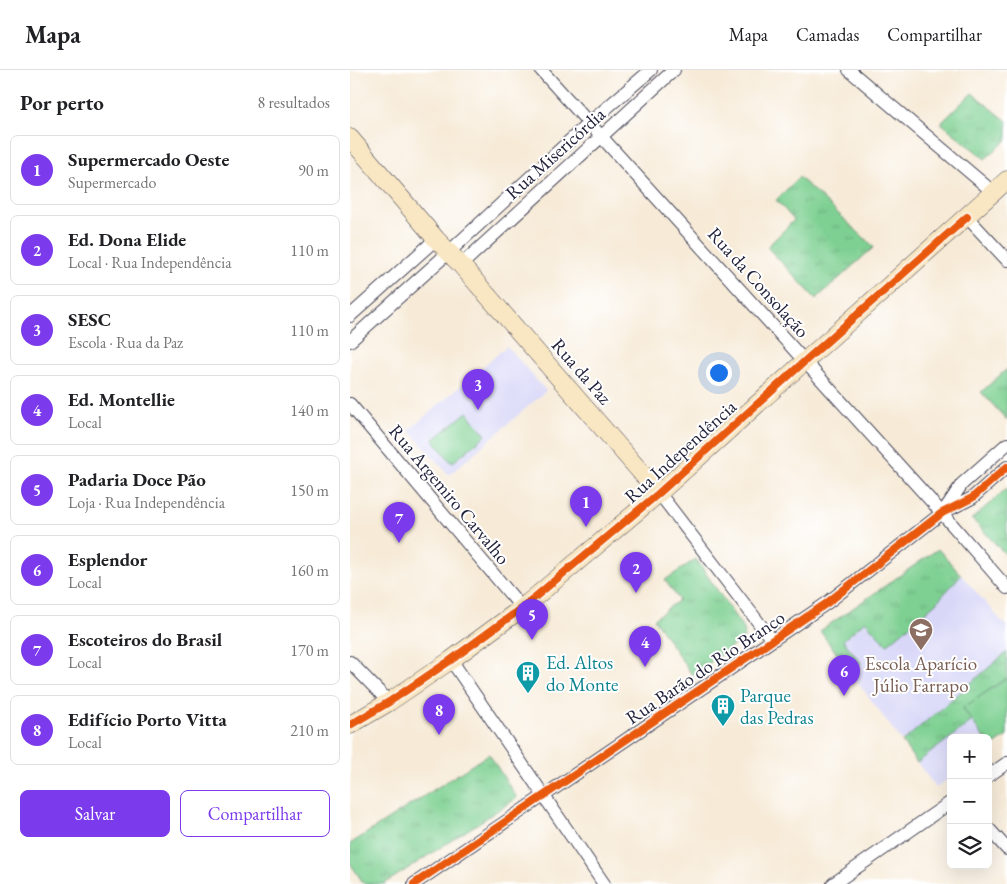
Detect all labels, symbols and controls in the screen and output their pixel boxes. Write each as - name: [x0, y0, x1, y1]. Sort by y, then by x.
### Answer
- text: Mapa: [25, 19, 81, 50]
- text: Mapa: [729, 23, 768, 46]
- text: Camadas: [796, 23, 859, 46]
- text: Compartilhar: [887, 23, 982, 46]
- text: Por perto: [20, 89, 104, 116]
- text: 8 resultados: [258, 92, 330, 113]
- street label: Rua Misericórdia: [500, 102, 611, 205]
- text: Supermercado Oeste: [68, 147, 229, 172]
- text: 1: [33, 160, 41, 181]
- text: 90 m: [298, 160, 329, 181]
- text: Supermercado: [68, 172, 156, 193]
- street label: Rua da Consolação: [702, 222, 815, 343]
- text: Ed. Dona Elide: [68, 227, 186, 252]
- text: 2: [33, 240, 41, 261]
- text: 110 m: [290, 240, 329, 261]
- text: Local · Rua Independência: [68, 252, 232, 273]
- text: SESC: [68, 307, 111, 332]
- text: 3: [33, 320, 41, 341]
- text: 110 m: [290, 320, 329, 341]
- text: Escola · Rua da Paz: [68, 332, 183, 353]
- street label: Rua da Paz: [546, 333, 618, 410]
- your location: [706, 360, 732, 386]
- pin: 3: [462, 369, 494, 410]
- text: Ed. Montellie: [68, 387, 175, 412]
- street label: Rua Independência: [619, 394, 742, 508]
- text: 4: [33, 400, 41, 421]
- text: 140 m: [290, 400, 329, 421]
- text: Local: [68, 412, 102, 433]
- street label: Rua Argemiro Carvalho: [384, 419, 516, 570]
- text: Padaria Doce Pão: [68, 467, 206, 492]
- text: 5: [33, 480, 41, 501]
- text: 150 m: [290, 480, 329, 501]
- pin: 1: [570, 486, 602, 527]
- text: Loja · Rua Independência: [68, 492, 225, 513]
- pin: 7: [383, 502, 415, 543]
- text: Esplendor: [68, 547, 147, 572]
- pin: 2: [620, 552, 652, 593]
- text: 6: [33, 560, 41, 581]
- text: 160 m: [290, 560, 329, 581]
- text: Local: [68, 572, 102, 593]
- pin: 5: [516, 599, 548, 640]
- street label: Rua Barão do Rio Branco: [621, 605, 790, 730]
- school or university icon: Escola Aparício Júlio Farrapo: [908, 617, 934, 651]
- pin: 4: [629, 626, 661, 667]
- text: Escoteiros do Brasil: [68, 627, 222, 652]
- text: 7: [33, 640, 41, 661]
- text: 170 m: [290, 640, 329, 661]
- place label: Ed. Altos do Monte: [546, 650, 618, 697]
- place label: Escola Aparício Júlio Farrapo: [865, 651, 977, 698]
- text: Local: [68, 652, 102, 673]
- pin: 6: [828, 655, 860, 696]
- building icon: Ed. Altos do Monte: [515, 660, 541, 694]
- place label: Parque das Pedras: [740, 683, 814, 730]
- building icon: Parque das Pedras: [710, 693, 736, 727]
- pin: 8: [423, 694, 455, 735]
- text: Edifício Porto Vitta: [68, 707, 227, 732]
- text: 8: [33, 720, 41, 741]
- text: 210 m: [290, 720, 329, 741]
- text: Local: [68, 732, 102, 753]
- map controls: [947, 734, 992, 869]
- button: +: [947, 734, 992, 779]
- button: −: [947, 779, 992, 824]
- button: Salvar: [20, 790, 170, 837]
- button: Compartilhar: [180, 790, 330, 837]
- button: layers: [947, 824, 992, 869]

